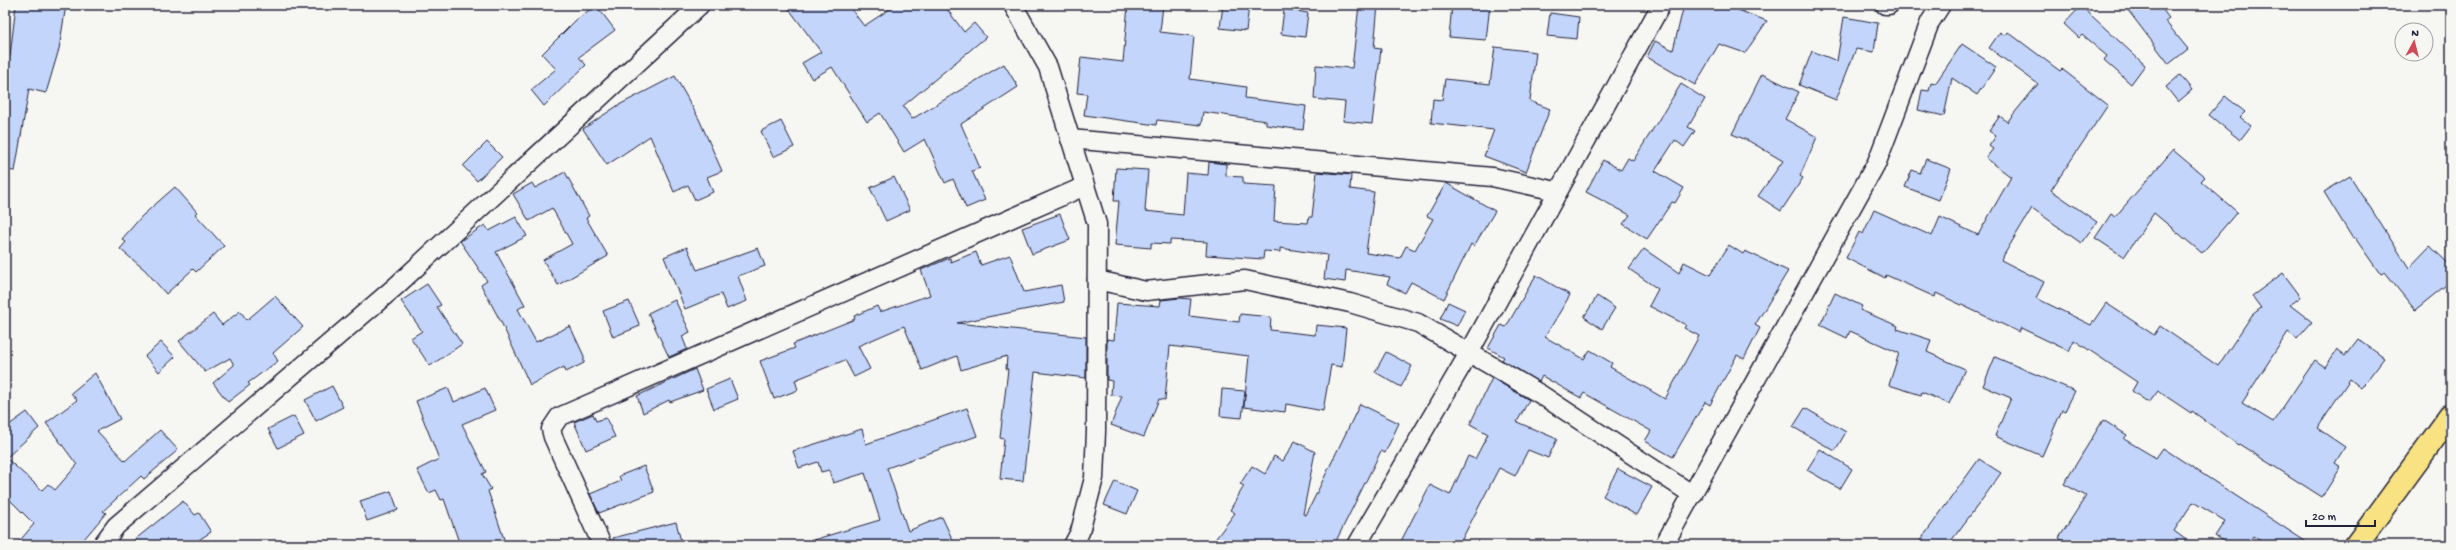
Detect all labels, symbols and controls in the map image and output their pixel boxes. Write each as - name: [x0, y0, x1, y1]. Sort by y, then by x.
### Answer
- north arrow: [2394, 22, 2434, 62]
- text: N: [2411, 28, 2419, 40]
- scale bar: [2306, 502, 2375, 528]
- text: 20 m: [2312, 511, 2337, 525]

